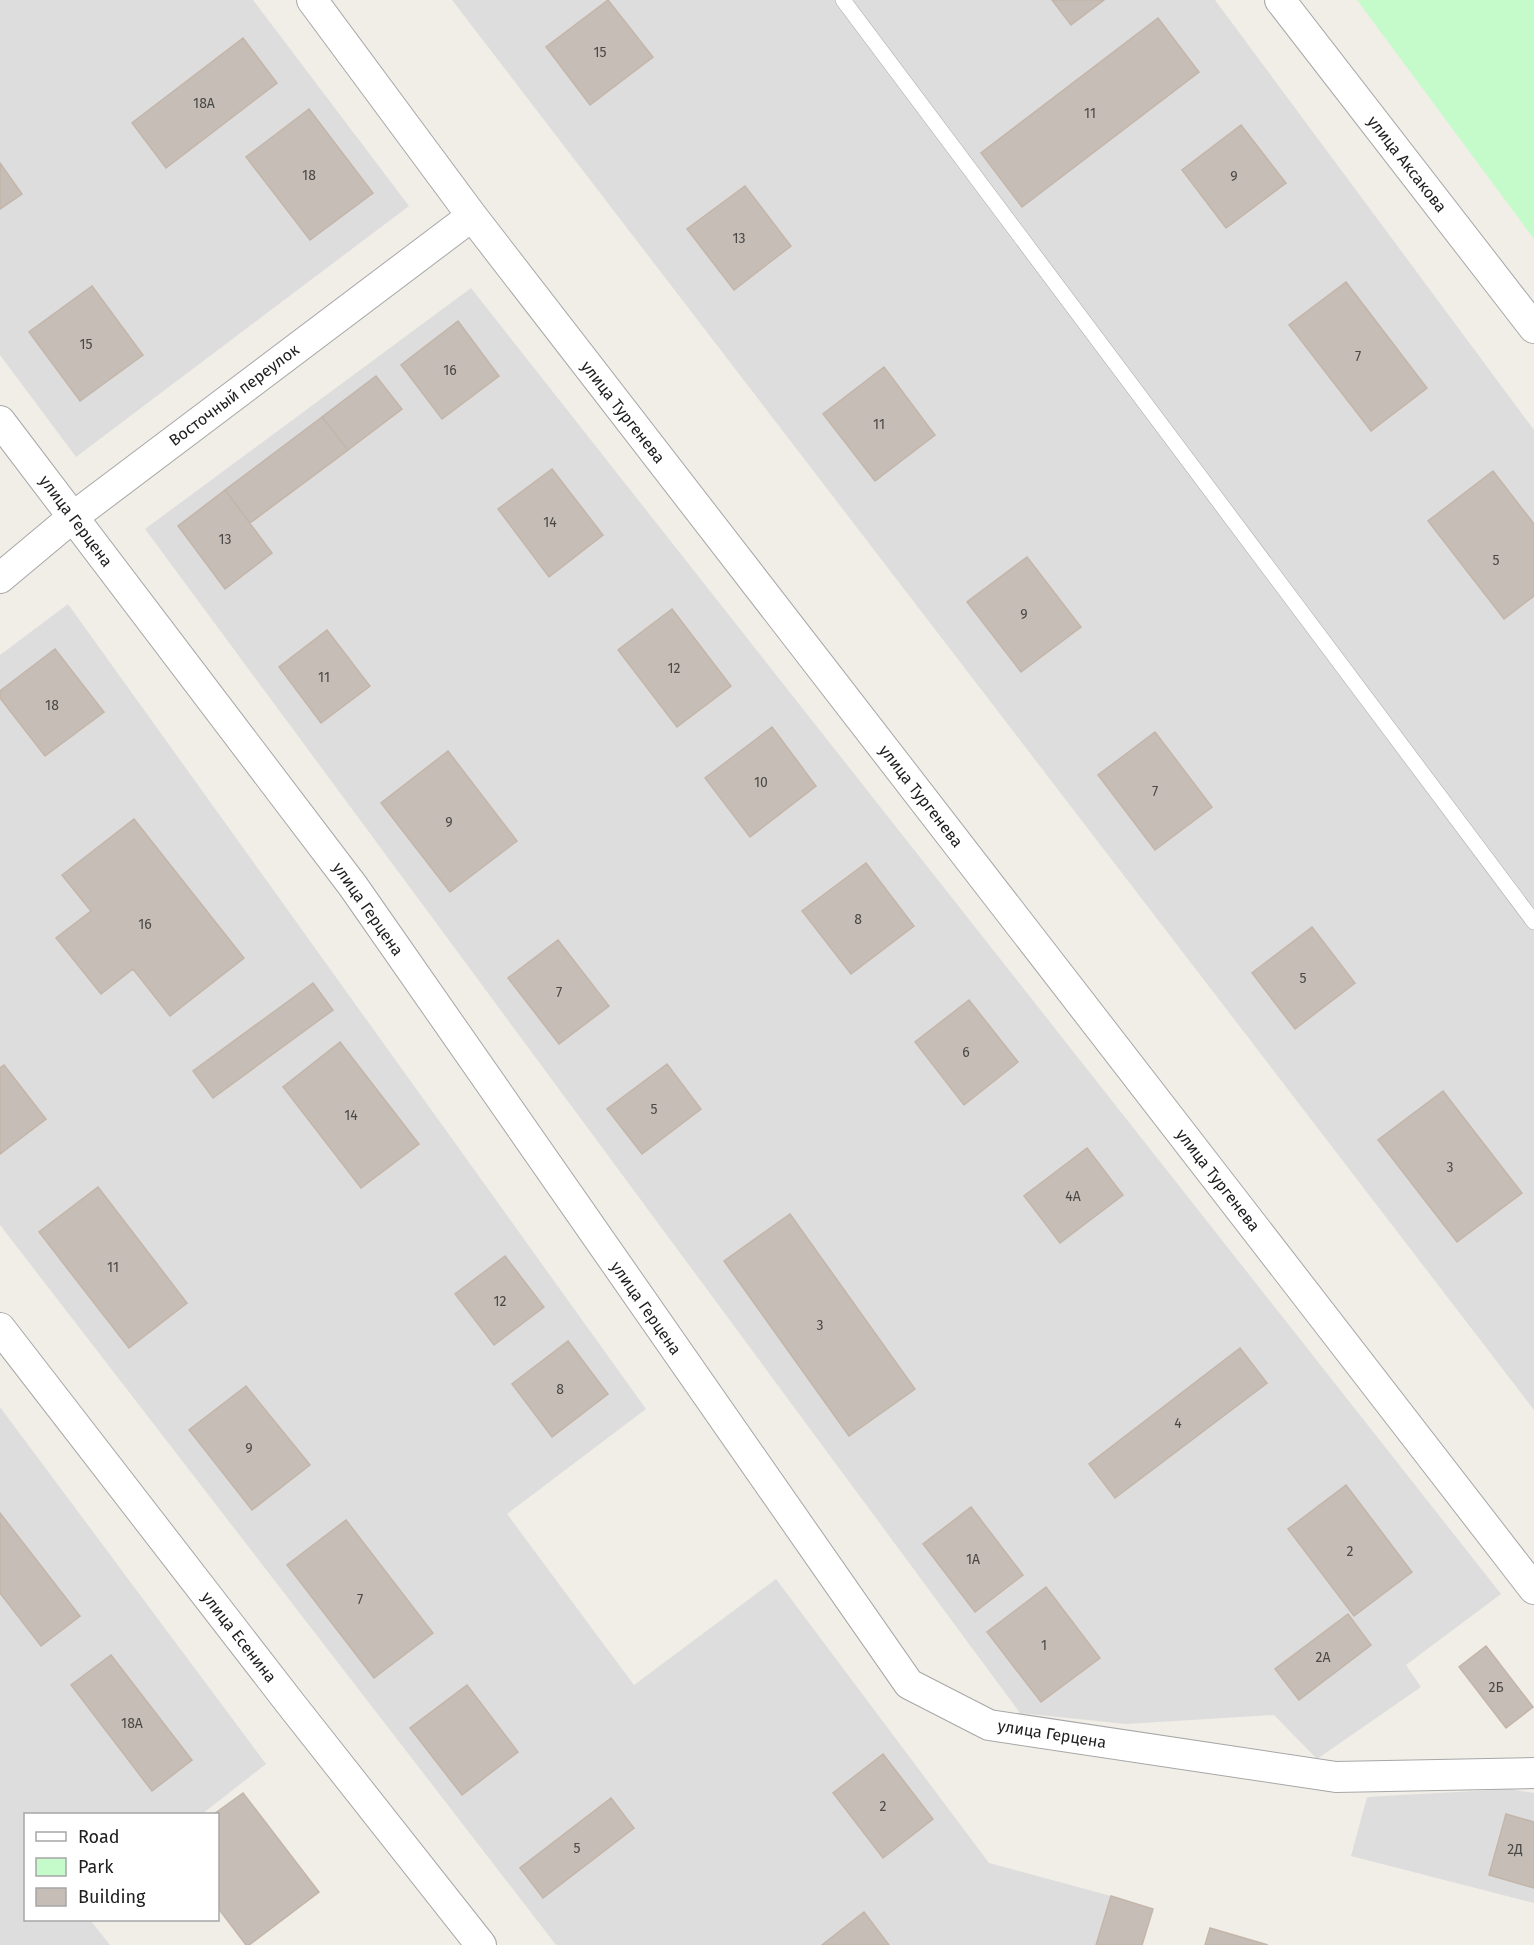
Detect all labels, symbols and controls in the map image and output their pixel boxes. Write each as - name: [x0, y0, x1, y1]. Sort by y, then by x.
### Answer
- house number: 15: [593, 44, 607, 61]
- house number: 18А: [193, 95, 215, 112]
- house number: 11: [1084, 105, 1096, 122]
- street label: улица Аксакова: [1363, 112, 1451, 216]
- house number: 18: [302, 167, 316, 184]
- house number: 9: [1230, 168, 1238, 185]
- house number: 13: [732, 230, 746, 247]
- house number: 15: [79, 336, 93, 353]
- street label: Восточный переулок: [165, 340, 303, 450]
- house number: 7: [1355, 348, 1361, 365]
- street label: улица Тургенева: [577, 357, 669, 467]
- house number: 16: [443, 362, 457, 379]
- house number: 11: [873, 416, 885, 433]
- street label: улица Герцена: [35, 471, 117, 571]
- house number: 14: [543, 514, 557, 531]
- house number: 13: [218, 531, 232, 548]
- house number: 5: [1492, 552, 1500, 569]
- house number: 9: [1020, 606, 1028, 623]
- house number: 12: [668, 660, 681, 677]
- house number: 11: [318, 669, 330, 686]
- house number: 18: [45, 697, 59, 714]
- street label: улица Тургенева: [875, 741, 967, 851]
- house number: 10: [754, 774, 768, 791]
- house number: 7: [1152, 783, 1158, 800]
- house number: 9: [445, 814, 453, 831]
- street label: улица Герцена: [329, 859, 407, 959]
- house number: 8: [854, 911, 862, 928]
- house number: 16: [138, 916, 152, 933]
- house number: 5: [1299, 970, 1307, 987]
- house number: 7: [556, 984, 562, 1001]
- house number: 6: [962, 1044, 970, 1061]
- house number: 5: [650, 1101, 658, 1118]
- house number: 14: [344, 1107, 358, 1124]
- street label: улица Тургенева: [1172, 1125, 1264, 1235]
- house number: 3: [1447, 1159, 1454, 1176]
- house number: 4А: [1065, 1188, 1081, 1205]
- street label: улица Герцена: [607, 1258, 685, 1358]
- house number: 11: [107, 1259, 119, 1276]
- house number: 12: [494, 1293, 507, 1310]
- house number: 3: [817, 1317, 824, 1334]
- house number: 8: [556, 1381, 564, 1398]
- house number: 4: [1174, 1415, 1182, 1432]
- house number: 9: [245, 1440, 253, 1457]
- house number: 2: [1347, 1543, 1354, 1560]
- house number: 1А: [966, 1551, 980, 1568]
- street label: улица Есенина: [198, 1588, 280, 1686]
- house number: 7: [357, 1591, 363, 1608]
- house number: 1: [1041, 1637, 1047, 1654]
- house number: 2А: [1316, 1649, 1330, 1666]
- house number: 2Б: [1488, 1679, 1504, 1696]
- house number: 18А: [121, 1715, 143, 1732]
- street label: улица Герцена: [996, 1716, 1108, 1752]
- house number: 2: [880, 1798, 887, 1815]
- legend: [24, 1813, 219, 1921]
- text: Road: [78, 1826, 120, 1848]
- house number: 5: [573, 1840, 581, 1857]
- house number: 2Д: [1507, 1841, 1523, 1858]
- text: Park: [78, 1856, 114, 1878]
- text: Building: [78, 1886, 146, 1908]

